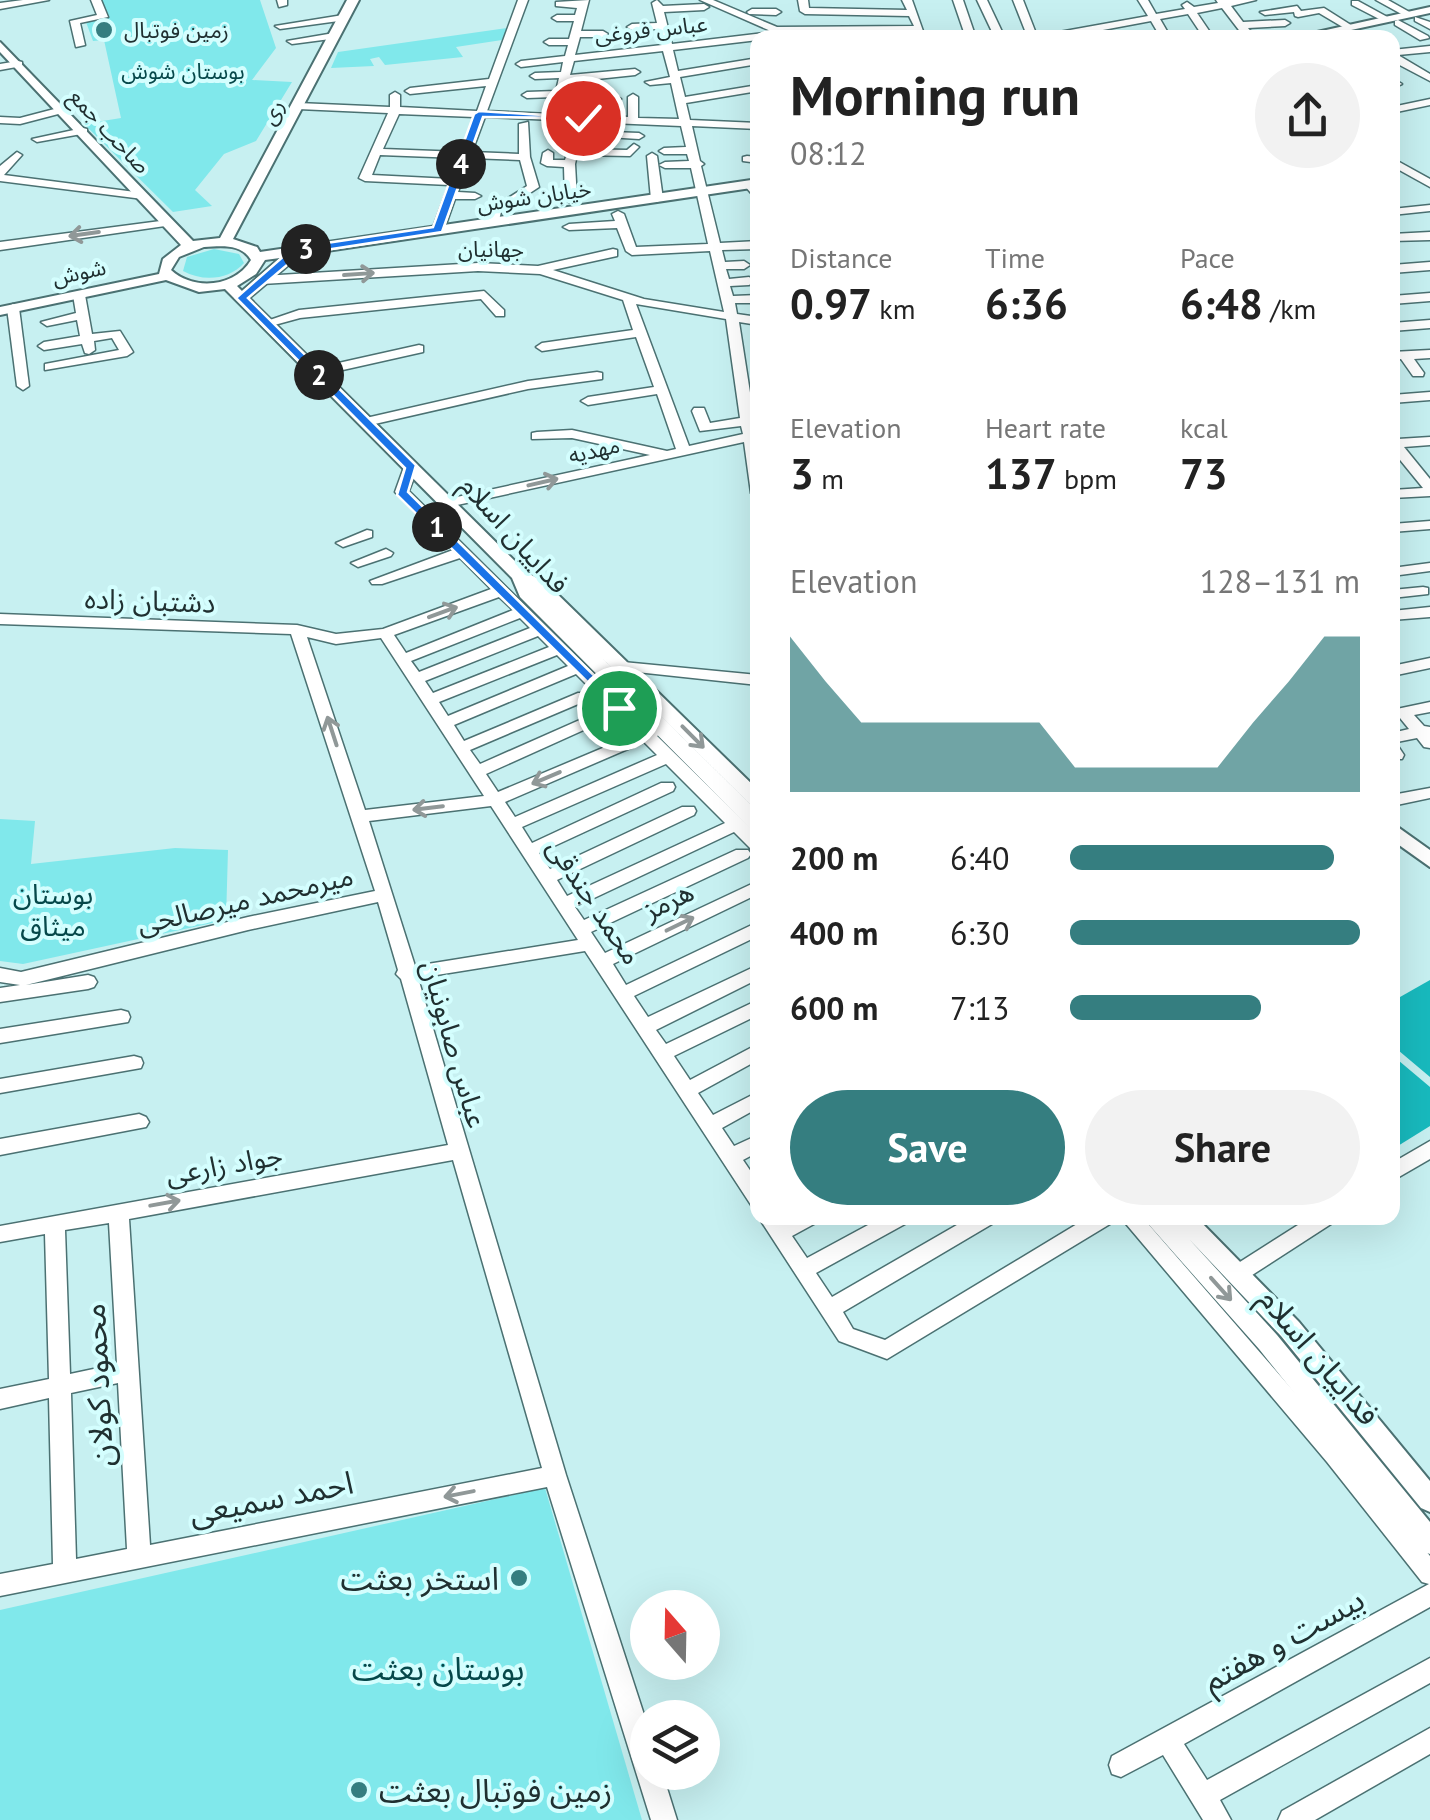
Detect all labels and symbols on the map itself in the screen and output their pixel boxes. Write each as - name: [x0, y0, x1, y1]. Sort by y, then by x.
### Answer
- street label: عباس فروغی: [593, 9, 709, 49]
- place label: زمین فوتبال: [124, 16, 229, 44]
- marker: زمین فوتبال: [93, 19, 115, 41]
- park label: بوستان شوش: [121, 57, 245, 85]
- pin: [541, 76, 626, 161]
- street label: صاحب جمع: [61, 83, 157, 182]
- street label: ری: [254, 95, 290, 129]
- pin: 4: [436, 139, 486, 189]
- street label: خیابان شوش: [475, 174, 593, 218]
- pin: 3: [281, 224, 331, 274]
- one-way arrow: [69, 226, 101, 244]
- street label: جهانیان: [458, 235, 524, 263]
- street label: شوش: [50, 253, 108, 291]
- one-way arrow: [343, 264, 375, 283]
- pin: 2: [294, 350, 344, 400]
- street label: مهدیه: [566, 431, 622, 469]
- street label: فداییان اسلام: [450, 467, 578, 603]
- one-way arrow: [526, 472, 558, 490]
- pin: 1: [412, 502, 462, 552]
- street label: دشتبان زاده: [84, 579, 216, 621]
- one-way arrow: [427, 602, 458, 620]
- pin: [577, 666, 662, 751]
- one-way arrow: [322, 716, 340, 748]
- one-way arrow: [681, 725, 705, 749]
- one-way arrow: [531, 770, 562, 788]
- one-way arrow: [412, 799, 444, 818]
- street label: محمد جندقی: [539, 830, 651, 972]
- street label: میرمحمد میرصالحی: [133, 856, 357, 942]
- street label: هرمز: [636, 872, 699, 928]
- park label: بوستان میثاق: [13, 875, 93, 944]
- one-way arrow: [664, 914, 694, 933]
- street label: عباس صابونیان: [413, 956, 497, 1132]
- street label: جواد زارعی: [163, 1136, 285, 1192]
- one-way arrow: [148, 1193, 180, 1212]
- one-way arrow: [1209, 1276, 1232, 1301]
- street label: فداییان اسلام: [1247, 1278, 1390, 1436]
- street label: محمود کولان: [72, 1302, 122, 1468]
- street label: احمد سمیعی: [185, 1461, 357, 1533]
- one-way arrow: [443, 1485, 476, 1504]
- place label: استخر بعثت: [341, 1557, 499, 1599]
- marker: استخر بعثت: [508, 1567, 530, 1589]
- street label: بیست و هفتم: [1195, 1577, 1373, 1704]
- north arrow: [630, 1590, 720, 1680]
- park label: بوستان بعثت: [352, 1647, 524, 1689]
- place label: زمین فوتبال بعثت: [379, 1769, 612, 1811]
- marker: زمین فوتبال بعثت: [348, 1779, 370, 1801]

